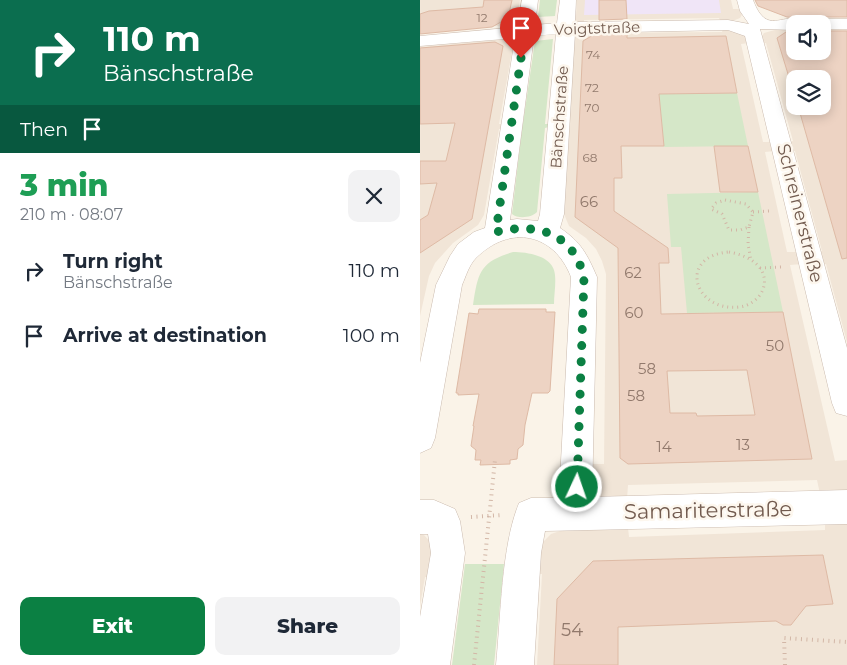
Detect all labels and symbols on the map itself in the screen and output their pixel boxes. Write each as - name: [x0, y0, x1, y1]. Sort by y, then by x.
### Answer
- pin: [500, 7, 542, 58]
- house number: 12: [476, 10, 488, 25]
- street label: Voigtstraße: [554, 17, 640, 39]
- house number: 74: [586, 47, 600, 62]
- street label: Bänschstraße: [546, 65, 572, 169]
- house number: 72: [585, 80, 599, 95]
- house number: 70: [585, 100, 599, 115]
- street label: Schreinerstraße: [772, 141, 828, 285]
- house number: 68: [583, 150, 598, 165]
- house number: 66: [580, 192, 598, 211]
- house number: 62: [624, 263, 642, 282]
- house number: 60: [624, 303, 644, 322]
- house number: 50: [766, 336, 784, 355]
- house number: 58: [638, 359, 656, 378]
- house number: 58: [627, 386, 645, 405]
- house number: 13: [736, 435, 750, 454]
- house number: 14: [656, 437, 672, 456]
- position arrow: [550, 460, 602, 512]
- street label: Samariterstraße: [624, 496, 792, 524]
- house number: 54: [561, 619, 583, 641]

